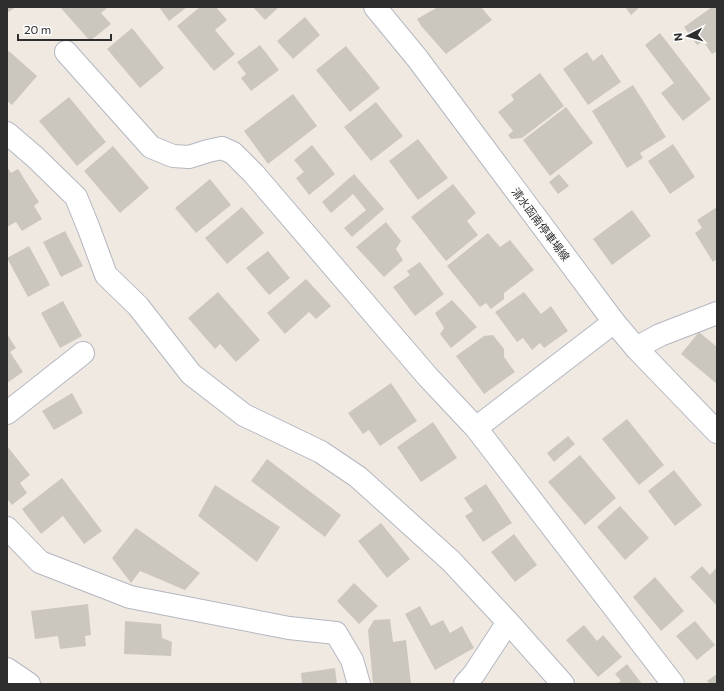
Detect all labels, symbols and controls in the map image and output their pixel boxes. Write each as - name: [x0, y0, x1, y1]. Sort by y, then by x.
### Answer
- scale bar: [18, 16, 111, 42]
- north arrow: [668, 16, 708, 56]
- text: 20 m: [24, 22, 51, 36]
- text: N: [671, 32, 684, 42]
- street label: 清水函南停車場線: [509, 185, 573, 263]

